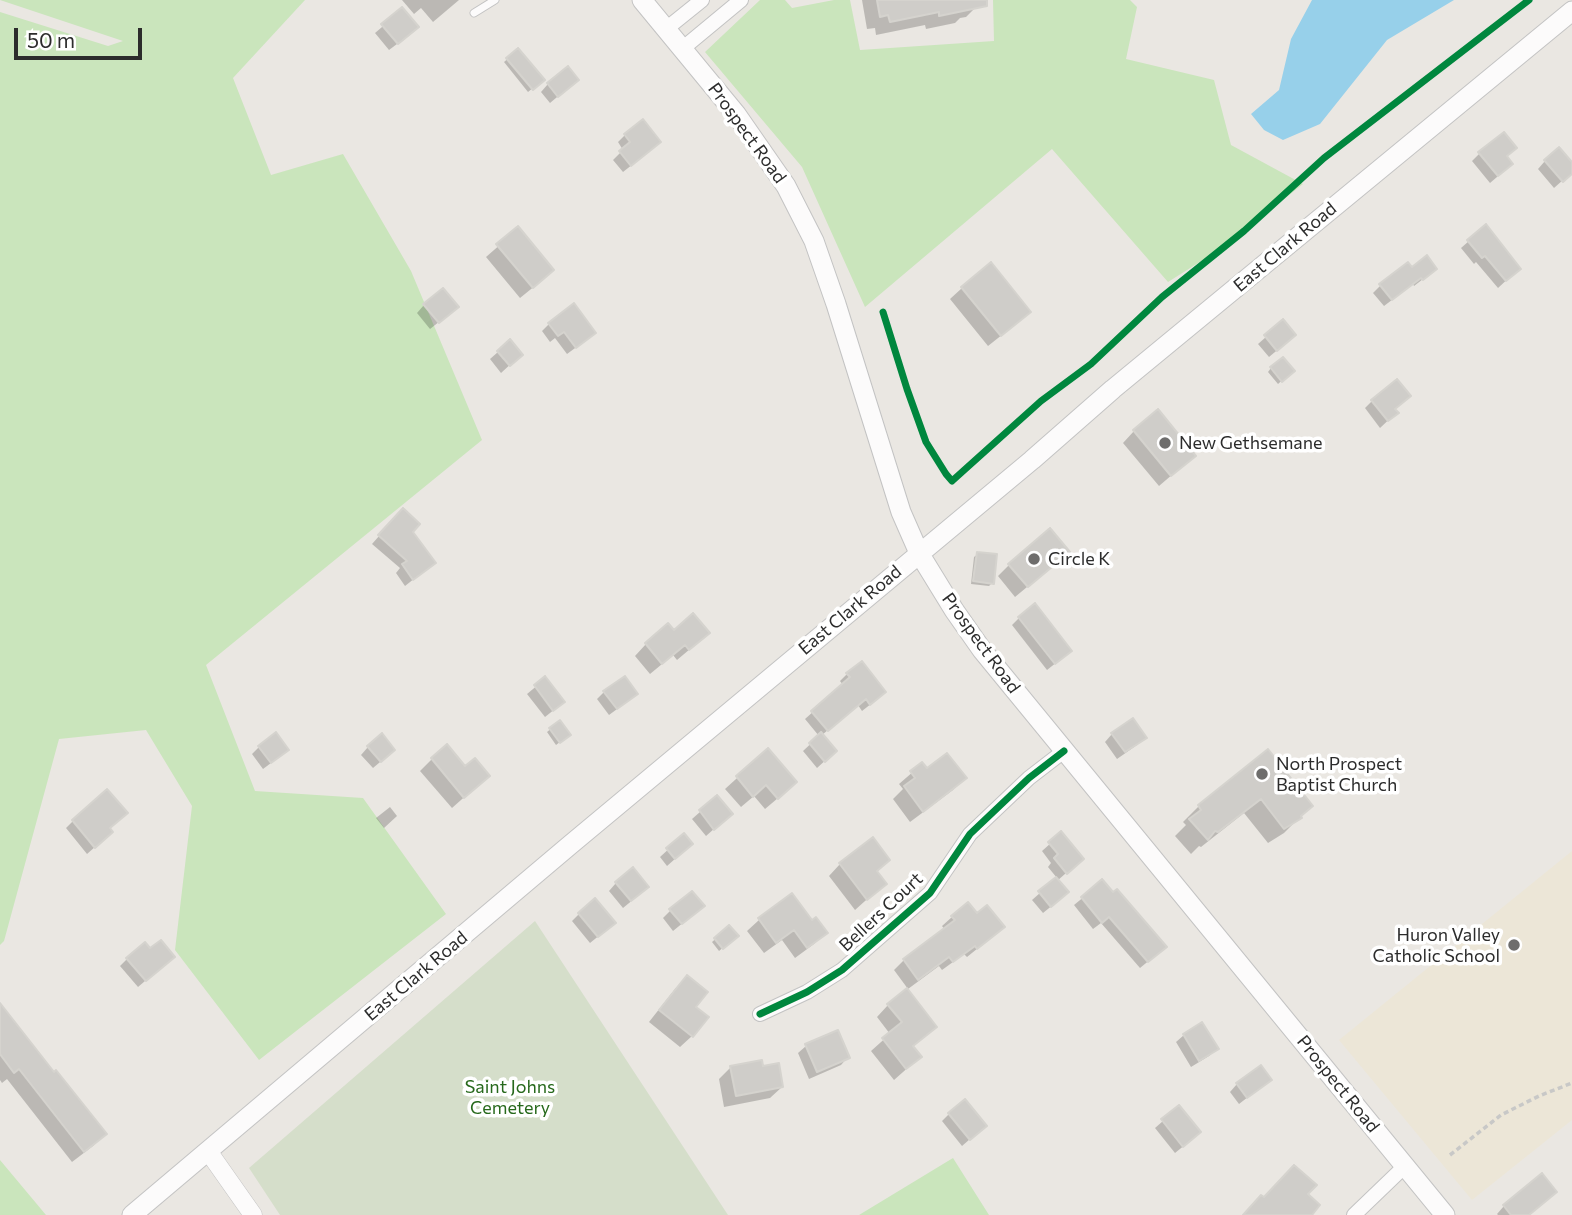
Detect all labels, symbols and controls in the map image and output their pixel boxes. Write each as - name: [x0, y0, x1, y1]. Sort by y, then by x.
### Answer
- scale bar: [18, 14, 145, 58]
- text: 50 m: [27, 27, 75, 52]
- street label: Prospect Road: [703, 79, 791, 187]
- street label: East Clark Road: [1229, 198, 1341, 296]
- place label: New Gethsemane: [1179, 432, 1323, 454]
- marker: New Gethsemane: [1157, 435, 1173, 451]
- place label: Circle K: [1048, 548, 1110, 570]
- marker: Circle K: [1026, 551, 1042, 567]
- street label: East Clark Road: [794, 561, 906, 659]
- street label: Prospect Road: [937, 589, 1025, 697]
- place label: North Prospect Baptist Church: [1276, 753, 1402, 796]
- marker: North Prospect Baptist Church: [1254, 766, 1270, 782]
- street label: Bellers Court: [835, 868, 927, 956]
- place label: Huron Valley Catholic School: [1372, 924, 1500, 967]
- street label: East Clark Road: [360, 927, 472, 1025]
- marker: Huron Valley Catholic School: [1506, 937, 1522, 953]
- street label: Prospect Road: [1292, 1031, 1384, 1137]
- park label: Saint Johns Cemetery: [465, 1076, 555, 1118]

